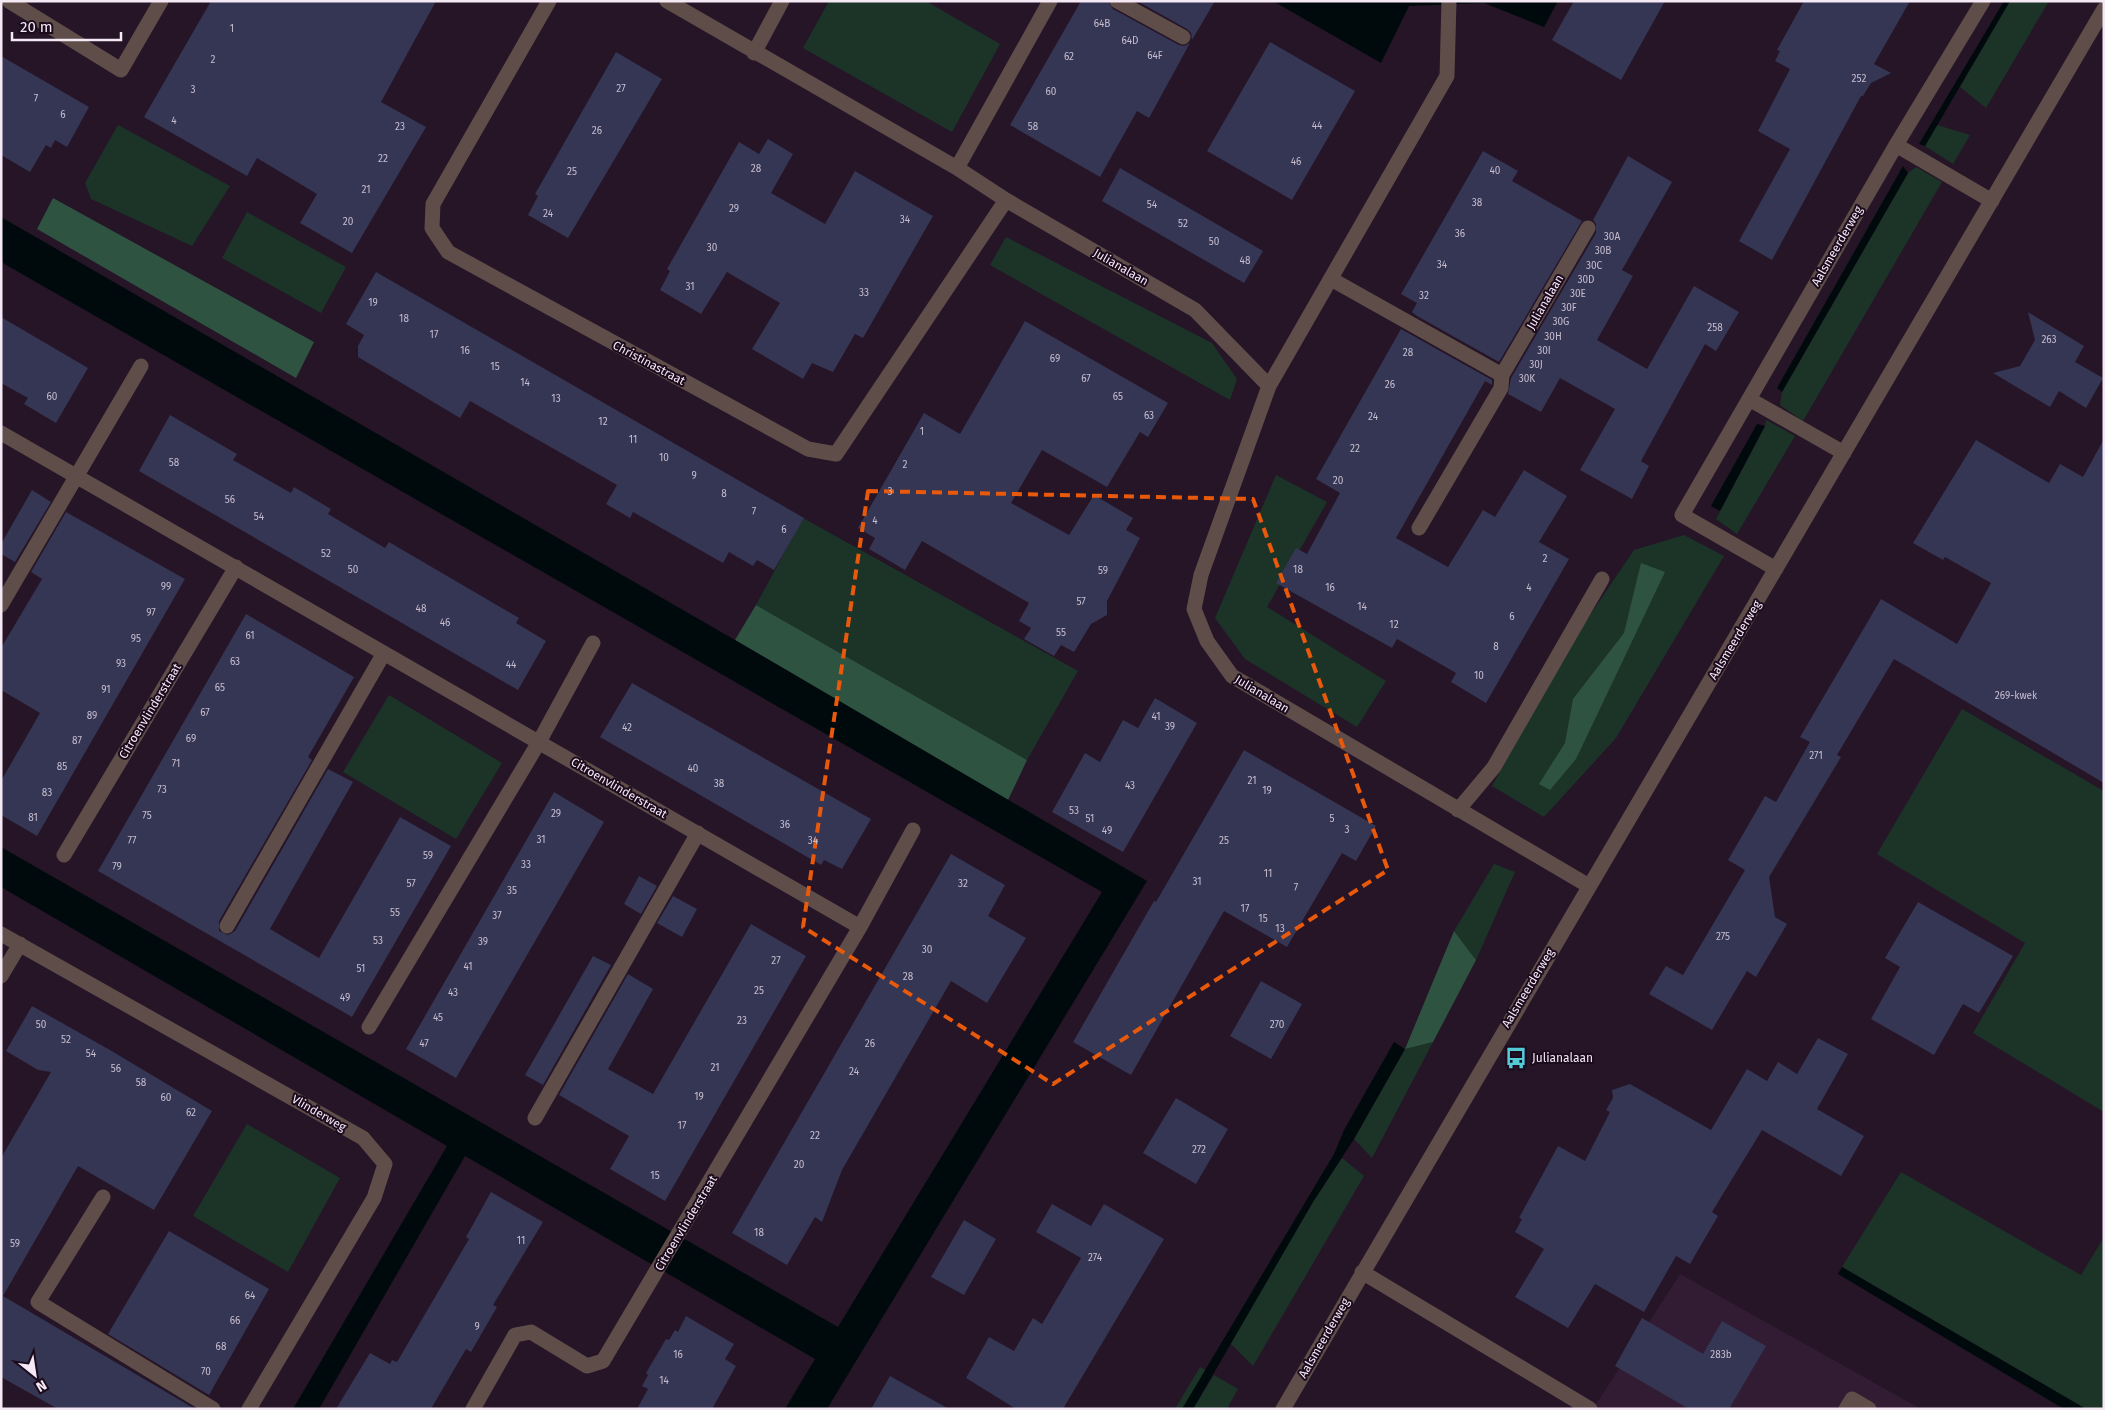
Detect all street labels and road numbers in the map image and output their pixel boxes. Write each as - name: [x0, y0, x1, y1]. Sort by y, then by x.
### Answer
- street label: Aalsmeerderweg: [1808, 203, 1866, 288]
- street label: Julianalaan: [1091, 246, 1151, 288]
- street label: Julianalaan: [1524, 272, 1566, 332]
- street label: Christinastraat: [610, 338, 688, 388]
- street label: Aalsmeerderweg: [1706, 597, 1765, 682]
- street label: Citroenvlinderstraat: [116, 660, 184, 761]
- street label: Julianalaan: [1232, 672, 1292, 716]
- street label: Citroenvlinderstraat: [568, 755, 670, 822]
- street label: Aalsmeerderweg: [1499, 945, 1558, 1030]
- street label: Vlinderweg: [289, 1092, 349, 1135]
- street label: Citroenvlinderstraat: [652, 1172, 720, 1273]
- street label: Aalsmeerderweg: [1295, 1295, 1353, 1380]

